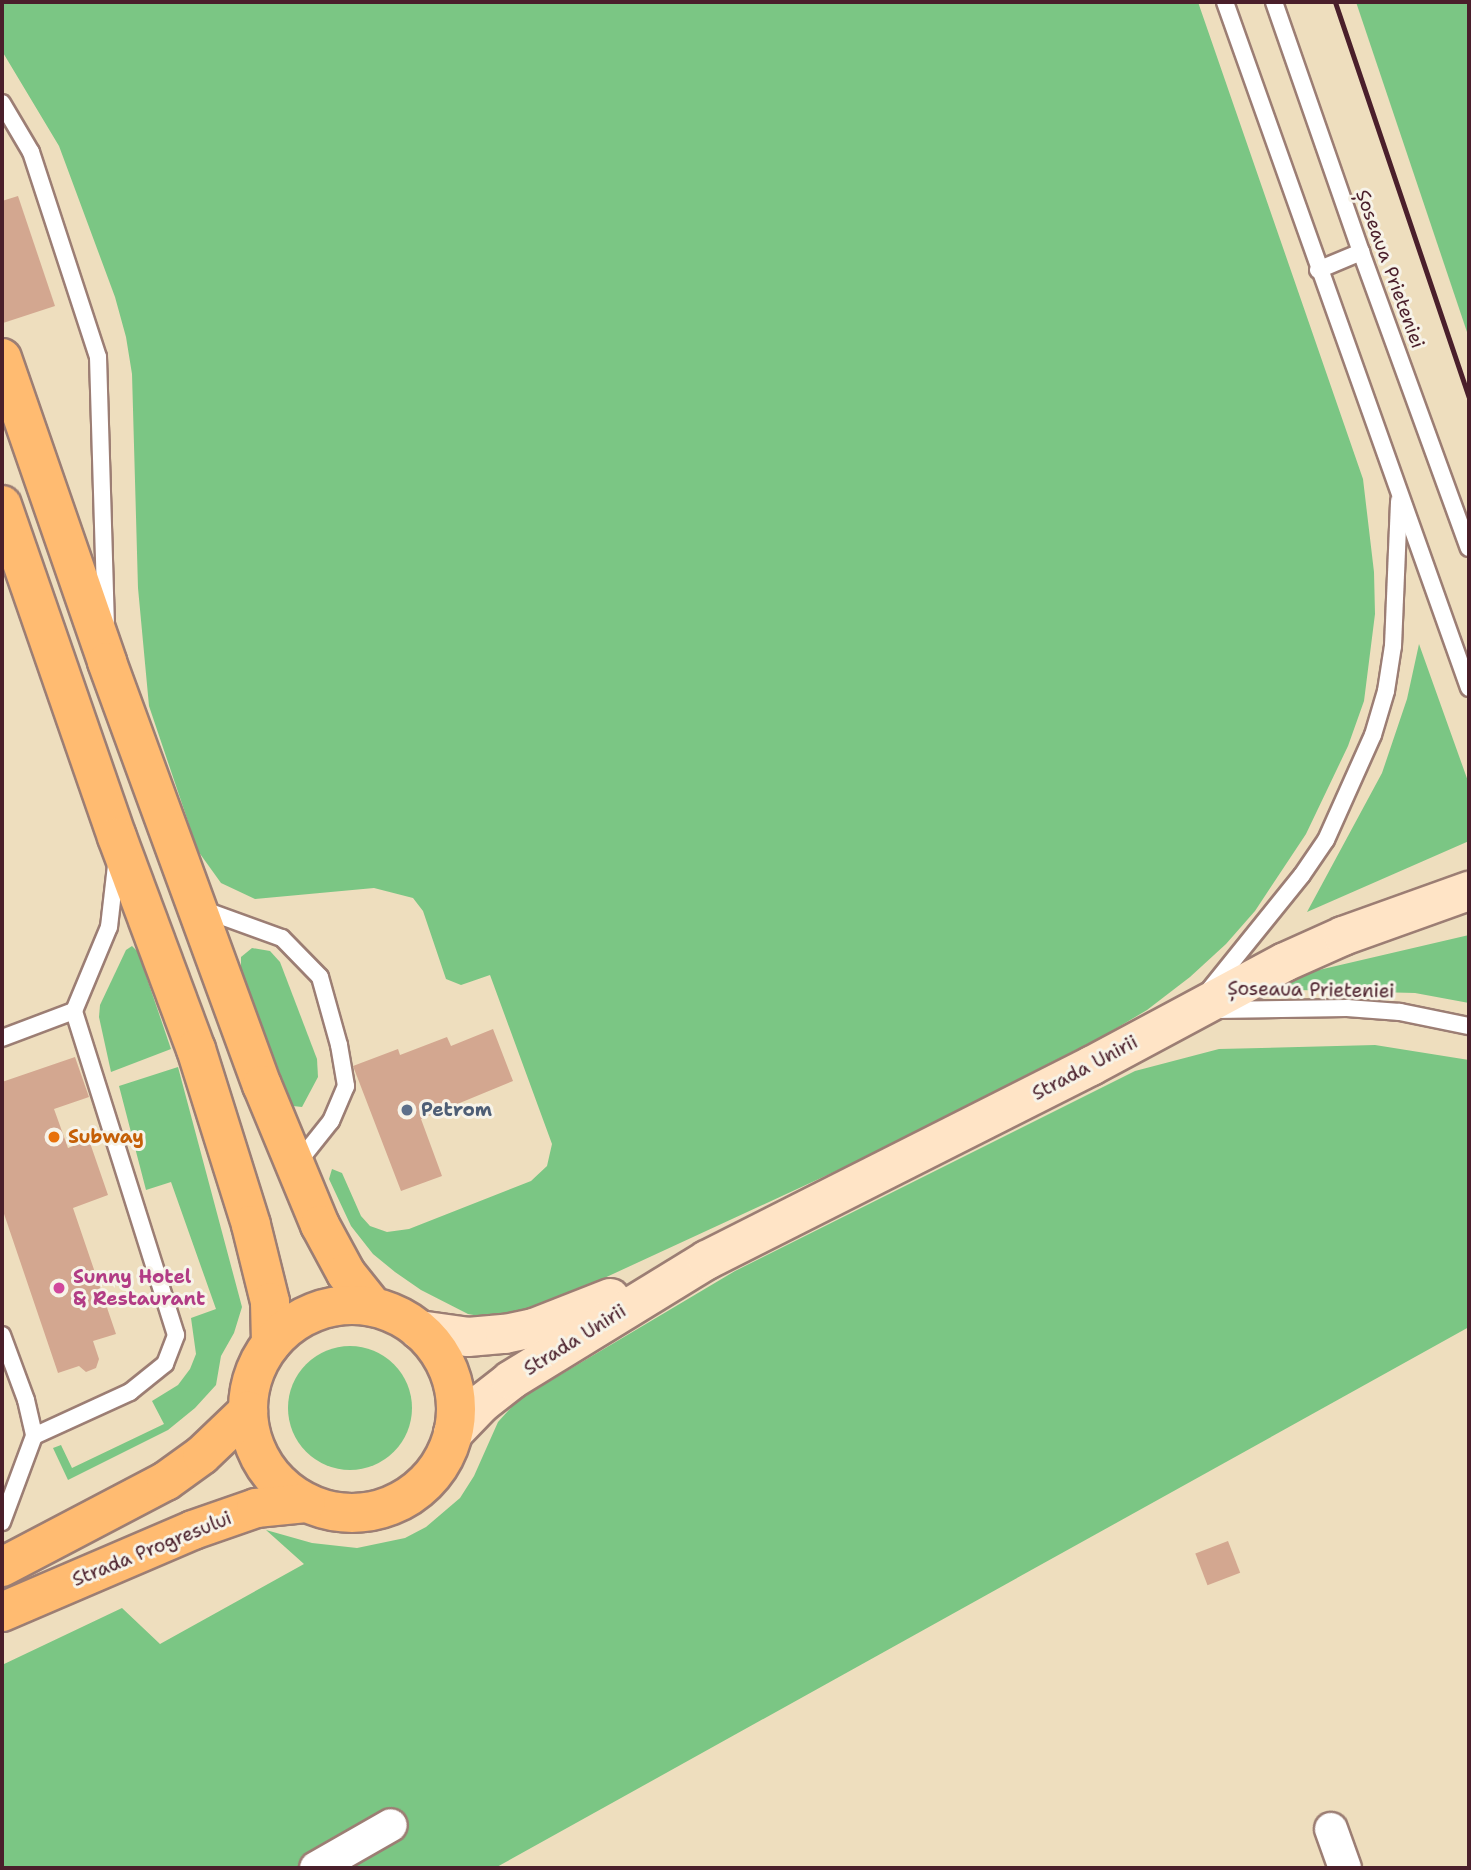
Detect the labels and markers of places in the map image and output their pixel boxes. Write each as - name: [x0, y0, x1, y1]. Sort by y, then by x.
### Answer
- place label: Petrom: [421, 1099, 492, 1121]
- marker: Petrom: [399, 1102, 415, 1118]
- place label: Subway: [68, 1126, 144, 1148]
- marker: Subway: [46, 1129, 62, 1145]
- place label: Sunny Hotel & Restaurant: [73, 1266, 205, 1310]
- marker: Sunny Hotel & Restaurant: [51, 1280, 67, 1296]

